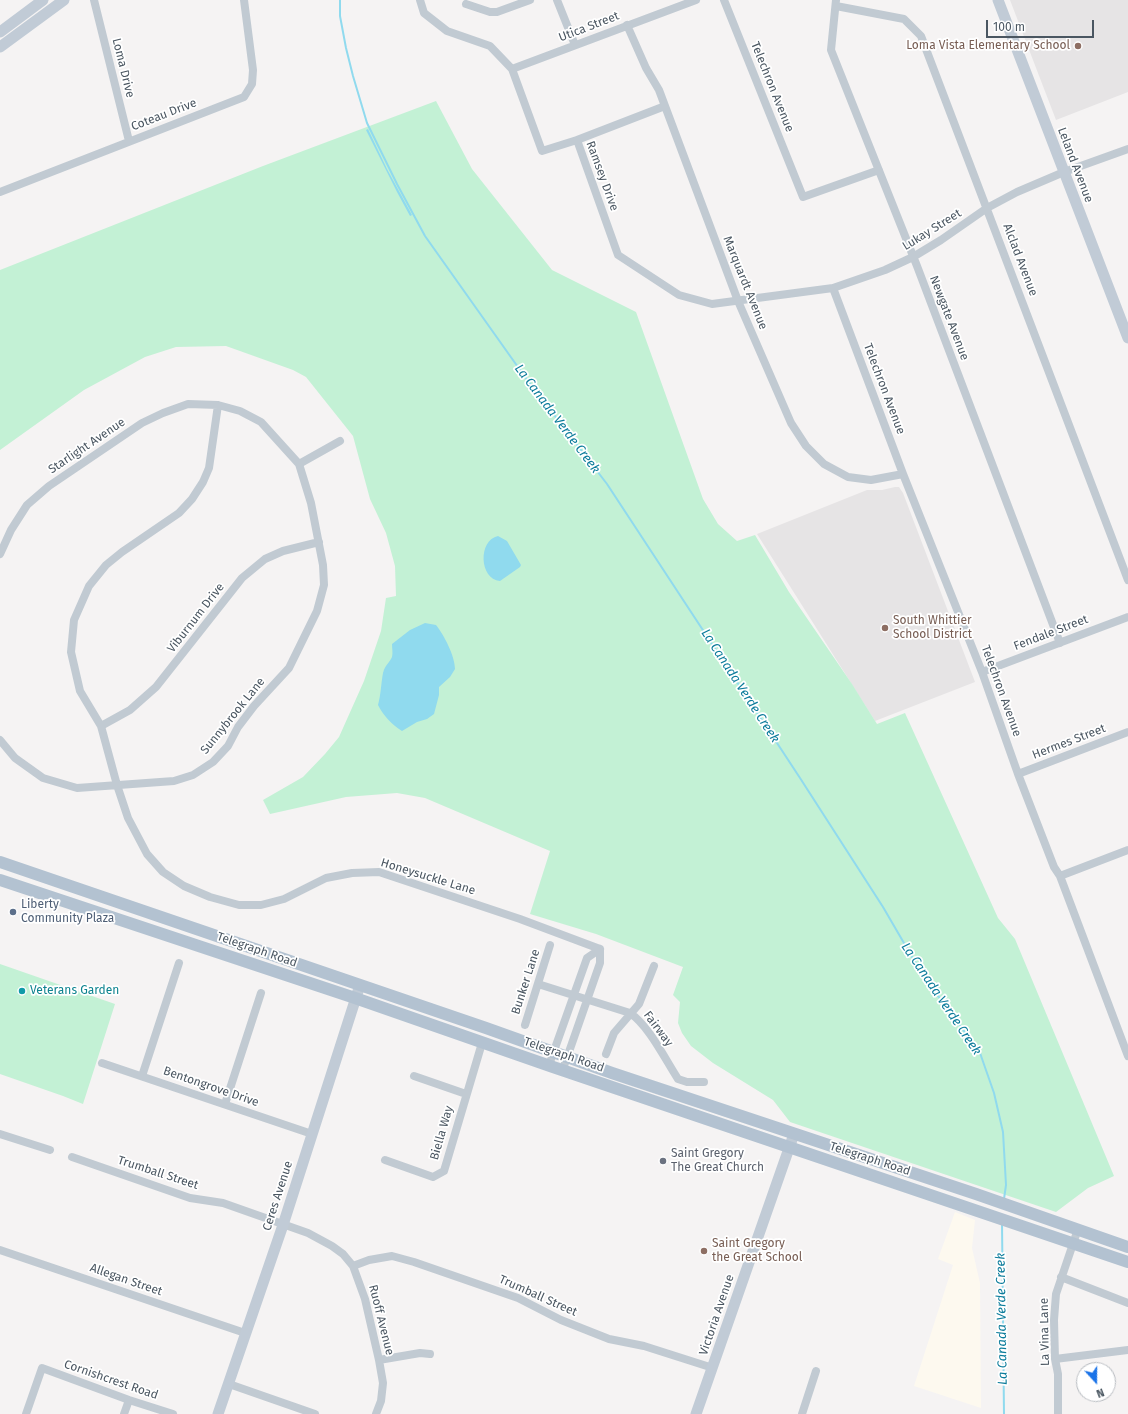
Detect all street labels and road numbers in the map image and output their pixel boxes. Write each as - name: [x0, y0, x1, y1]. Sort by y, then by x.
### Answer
- street label: Utica Street: [557, 9, 621, 45]
- street label: Loma Drive: [109, 37, 137, 99]
- street label: Telechron Avenue: [747, 40, 797, 134]
- street label: Coteau Drive: [129, 96, 199, 134]
- street label: Leland Avenue: [1054, 125, 1096, 205]
- street label: Ramsey Drive: [583, 139, 621, 213]
- street label: Lukay Street: [900, 206, 964, 254]
- street label: Alclad Avenue: [1000, 222, 1040, 298]
- street label: Marquardt Avenue: [720, 234, 770, 332]
- street label: Newgate Avenue: [926, 274, 972, 362]
- street label: Telechron Avenue: [860, 342, 908, 436]
- street label: Starlight Avenue: [46, 415, 128, 477]
- street label: Viburnum Drive: [164, 580, 228, 656]
- street label: Fendale Street: [1012, 612, 1090, 654]
- street label: Telechron Avenue: [978, 643, 1024, 739]
- street label: Sunnybrook Lane: [198, 675, 268, 757]
- street label: Hermes Street: [1030, 721, 1108, 763]
- street label: Honeysuckle Lane: [379, 856, 477, 898]
- street label: Telegraph Road: [215, 930, 299, 970]
- street label: Bunker Lane: [509, 948, 543, 1016]
- street label: Fairway: [640, 1009, 676, 1049]
- street label: Telegraph Road: [522, 1035, 606, 1075]
- street label: Bentongrove Drive: [161, 1064, 261, 1110]
- street label: Biella Way: [427, 1104, 457, 1162]
- street label: Telegraph Road: [828, 1139, 912, 1179]
- street label: Trumball Street: [116, 1153, 200, 1193]
- street label: Ceres Avenue: [260, 1159, 296, 1233]
- street label: Allegan Street: [88, 1261, 164, 1299]
- street label: Trumball Street: [497, 1272, 579, 1320]
- street label: Victoria Avenue: [696, 1273, 738, 1357]
- street label: Ruoff Avenue: [365, 1283, 397, 1357]
- street label: La Vina Lane: [1037, 1298, 1053, 1366]
- street label: Cornishcrest Road: [62, 1357, 160, 1403]

